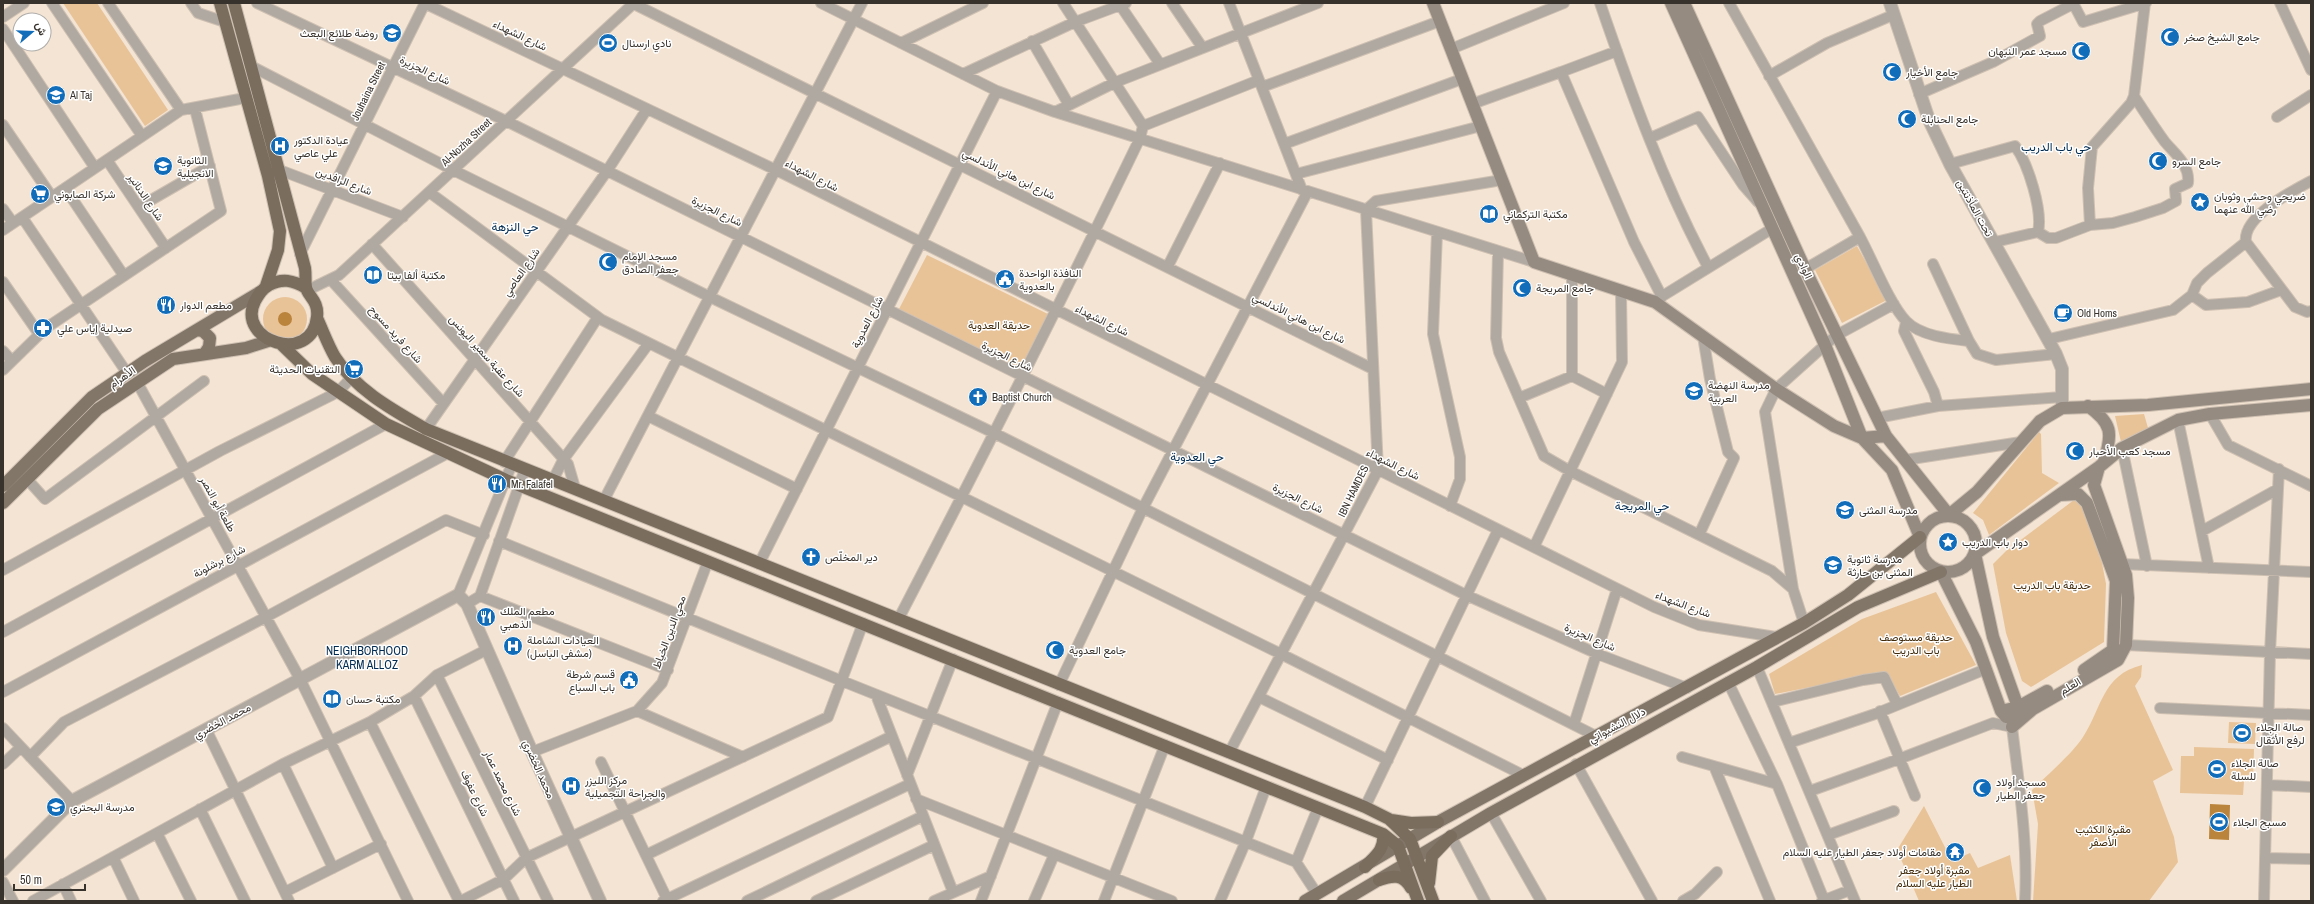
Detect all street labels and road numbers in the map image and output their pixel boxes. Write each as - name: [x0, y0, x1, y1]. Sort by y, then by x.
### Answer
- street label: شارع الشهداء: [490, 16, 550, 55]
- street label: شارع الجزيرة: [397, 52, 453, 89]
- street label: Jouhaina Street: [348, 59, 388, 123]
- street label: Al-Nozha Street: [437, 115, 494, 170]
- street label: شارع ابن هاني الأندلسي: [959, 145, 1058, 205]
- street label: شارع الشهداء: [783, 156, 841, 195]
- street label: شارع الرافدين: [314, 164, 374, 199]
- street label: شارع الدنانير: [124, 170, 167, 224]
- street label: تحت المأذنتين: [1954, 177, 1997, 240]
- street label: شارع الجزيرة: [689, 193, 745, 230]
- street label: شارع العاصي: [499, 245, 545, 301]
- street label: الوادي: [1789, 251, 1816, 282]
- street label: شارع ابن هاني الأندلسي: [1249, 289, 1348, 349]
- street label: شارع العدوية: [848, 293, 887, 351]
- street label: شارع الشهداء: [1072, 301, 1131, 340]
- street label: شارع فريد مسوح: [366, 302, 426, 367]
- street label: شارع عقبة سمير اليونس: [446, 312, 528, 401]
- street label: شارع الجزيرة: [979, 338, 1035, 375]
- street label: الأهرام: [106, 363, 139, 392]
- street label: شارع الشهداء: [1363, 445, 1422, 484]
- street label: IBN HAMDES: [1334, 463, 1372, 519]
- street label: طلعة أبو النصر: [196, 473, 239, 534]
- street label: شارع الجزيرة: [1270, 480, 1326, 517]
- street label: شارع برشلونة: [190, 541, 248, 581]
- street label: شارع الشهداء: [1653, 588, 1713, 622]
- street label: محي الدين الخياط: [649, 593, 692, 672]
- street label: شارع الجزيرة: [1562, 620, 1618, 655]
- street label: العلم: [2057, 674, 2084, 699]
- street label: محمد الخضري: [191, 700, 254, 745]
- street label: دلال النشيواتي: [1586, 704, 1649, 748]
- street label: محمد الخضري: [517, 738, 558, 802]
- street label: شارع محمد عمار: [480, 747, 525, 819]
- street label: شارع عفوف: [457, 767, 492, 819]

